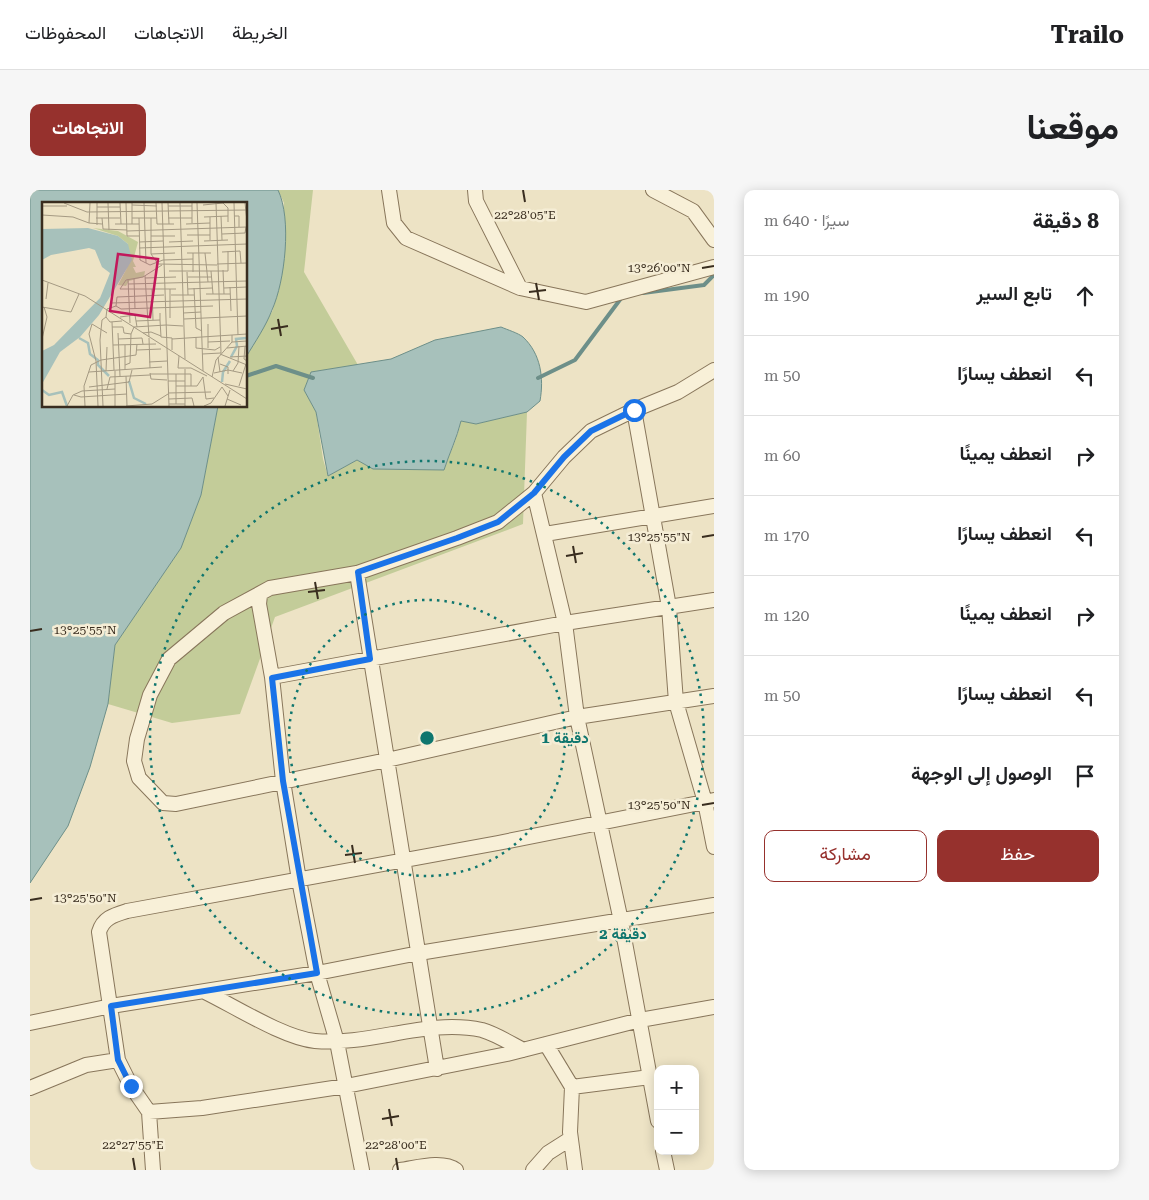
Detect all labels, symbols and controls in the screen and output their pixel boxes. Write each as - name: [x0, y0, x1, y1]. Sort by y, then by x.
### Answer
- text: Trailo: [1050, 21, 1124, 49]
- text: المحفوظات: [25, 22, 106, 43]
- text: الاتجاهات: [134, 22, 204, 43]
- text: الخريطة: [232, 22, 288, 43]
- button: الاتجاهات: [30, 104, 146, 156]
- text: موقعنا: [1026, 107, 1119, 148]
- inset map: [42, 202, 248, 408]
- text: 22°28'05"E: [494, 208, 556, 222]
- text: 8 دقيقة: [1032, 209, 1099, 233]
- text: سيرًا · 640 m: [764, 211, 849, 230]
- text: 13°26'00"N: [627, 261, 691, 275]
- text: تابع السير: [976, 282, 1052, 305]
- icon: ahead: [1071, 282, 1099, 310]
- text: 190 m: [764, 286, 810, 305]
- text: انعطف يسارًا: [957, 362, 1052, 385]
- icon: left: [1071, 362, 1099, 390]
- text: 50 m: [764, 366, 801, 385]
- route start: [623, 399, 646, 422]
- text: انعطف يمينًا: [960, 442, 1052, 465]
- icon: right: [1071, 442, 1099, 470]
- text: 60 m: [764, 446, 801, 465]
- text: انعطف يسارًا: [957, 522, 1052, 545]
- icon: left: [1071, 522, 1099, 550]
- text: 170 m: [764, 526, 810, 545]
- text: 13°25'55"N: [627, 530, 691, 544]
- text: انعطف يمينًا: [960, 602, 1052, 625]
- icon: right: [1071, 602, 1099, 630]
- text: 120 m: [764, 606, 810, 625]
- text: 13°25'55"N: [53, 623, 117, 637]
- text: انعطف يسارًا: [957, 682, 1052, 705]
- icon: left: [1071, 682, 1099, 710]
- text: 50 m: [764, 686, 801, 705]
- centre of rings: [418, 729, 436, 747]
- text: 1 دقيقة: [541, 729, 589, 747]
- text: الوصول إلى الوجهة: [911, 762, 1052, 785]
- icon: arrive: [1071, 762, 1099, 790]
- text: 13°25'50"N: [627, 798, 691, 812]
- button: مشاركة: [764, 830, 927, 882]
- button: حفظ: [937, 830, 1099, 882]
- text: 13°25'50"N: [53, 891, 117, 905]
- text: 2 دقيقة: [599, 925, 647, 943]
- map controls: [654, 1065, 699, 1155]
- button: +: [654, 1065, 699, 1110]
- route end: [120, 1075, 143, 1098]
- button: −: [654, 1110, 699, 1155]
- text: 22°27'55"E: [102, 1138, 164, 1152]
- text: 22°28'00"E: [365, 1138, 427, 1152]

